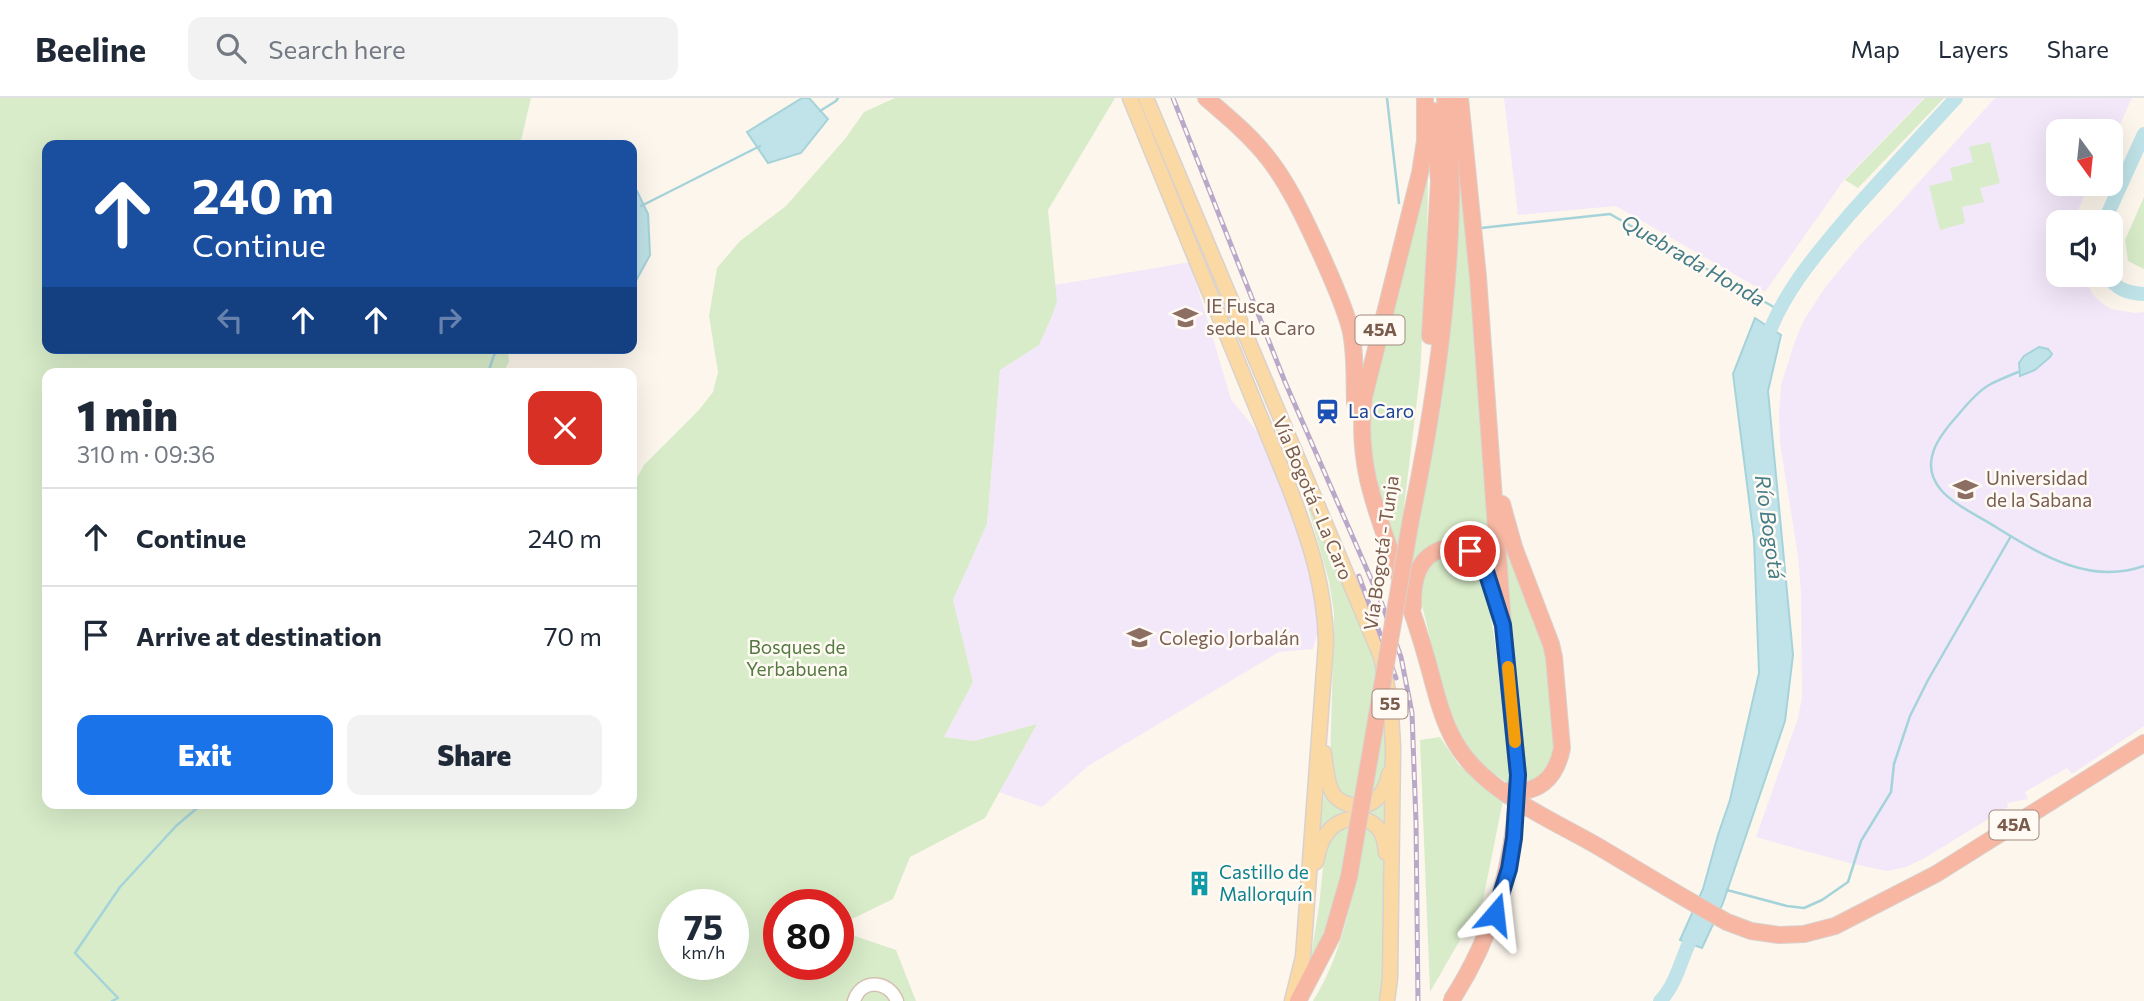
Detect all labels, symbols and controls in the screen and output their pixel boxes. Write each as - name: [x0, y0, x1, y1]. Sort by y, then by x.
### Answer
- search box: [188, 17, 678, 80]
- text: Beeline: [35, 28, 146, 69]
- icon: search: [212, 29, 250, 67]
- text: Search here: [268, 33, 406, 64]
- text: Map: [1851, 34, 1900, 63]
- text: Layers: [1938, 34, 2009, 63]
- text: Share: [2047, 34, 2109, 63]
- north arrow: [2046, 119, 2123, 196]
- map controls: [2046, 119, 2123, 287]
- text: 240 m: [192, 164, 334, 224]
- icon: ahead: [77, 168, 168, 259]
- water label: Quebrada Honda: [1617, 208, 1770, 311]
- button: sound: [2046, 210, 2123, 287]
- text: Continue: [192, 224, 326, 264]
- place label: IE Fusca sede La Caro: [1206, 294, 1315, 339]
- icon: left: [211, 301, 249, 339]
- icon: ahead: [284, 301, 322, 339]
- icon: ahead: [357, 301, 395, 339]
- icon: right: [430, 301, 468, 339]
- school or university icon: IE Fusca sede La Caro: [1172, 303, 1200, 331]
- road number: 45A: [1356, 316, 1404, 344]
- text: 1 min: [77, 388, 178, 440]
- button: close: [528, 391, 602, 465]
- station icon: La Caro: [1314, 397, 1342, 425]
- place label: La Caro: [1348, 399, 1414, 422]
- street label: Vía Bogotá - La Caro: [1269, 413, 1358, 583]
- text: 310 m · 09:36: [77, 440, 215, 468]
- place label: Universidad de la Sabana: [1986, 466, 2092, 511]
- water label: Río Bogotá: [1751, 473, 1790, 582]
- street label: Vía Bogotá - Tunja: [1358, 474, 1403, 632]
- school or university icon: Universidad de la Sabana: [1952, 475, 1980, 503]
- icon: ahead: [77, 518, 115, 556]
- pin: [1440, 521, 1500, 581]
- text: Continue: [136, 522, 246, 553]
- text: 240 m: [528, 522, 602, 553]
- icon: arrive: [1451, 532, 1489, 570]
- icon: arrive: [77, 616, 115, 654]
- text: Arrive at destination: [136, 620, 382, 651]
- text: 70 m: [544, 620, 602, 651]
- school or university icon: Colegio Jorbalán: [1125, 624, 1153, 652]
- place label: Colegio Jorbalán: [1159, 626, 1300, 649]
- park label: Bosques de Yerbabuena: [746, 635, 848, 680]
- road number: 55: [1372, 690, 1408, 718]
- button: Exit: [77, 715, 333, 795]
- button: Share: [347, 715, 602, 795]
- road number: 45A: [1990, 810, 2038, 840]
- place label: Castillo de Mallorquín: [1219, 860, 1313, 905]
- building icon: Castillo de Mallorquín: [1185, 869, 1213, 897]
- position arrow: [1458, 877, 1532, 951]
- speed limit sign: 80: [763, 889, 854, 980]
- text: 75: [684, 904, 723, 947]
- text: km/h: [682, 941, 725, 963]

